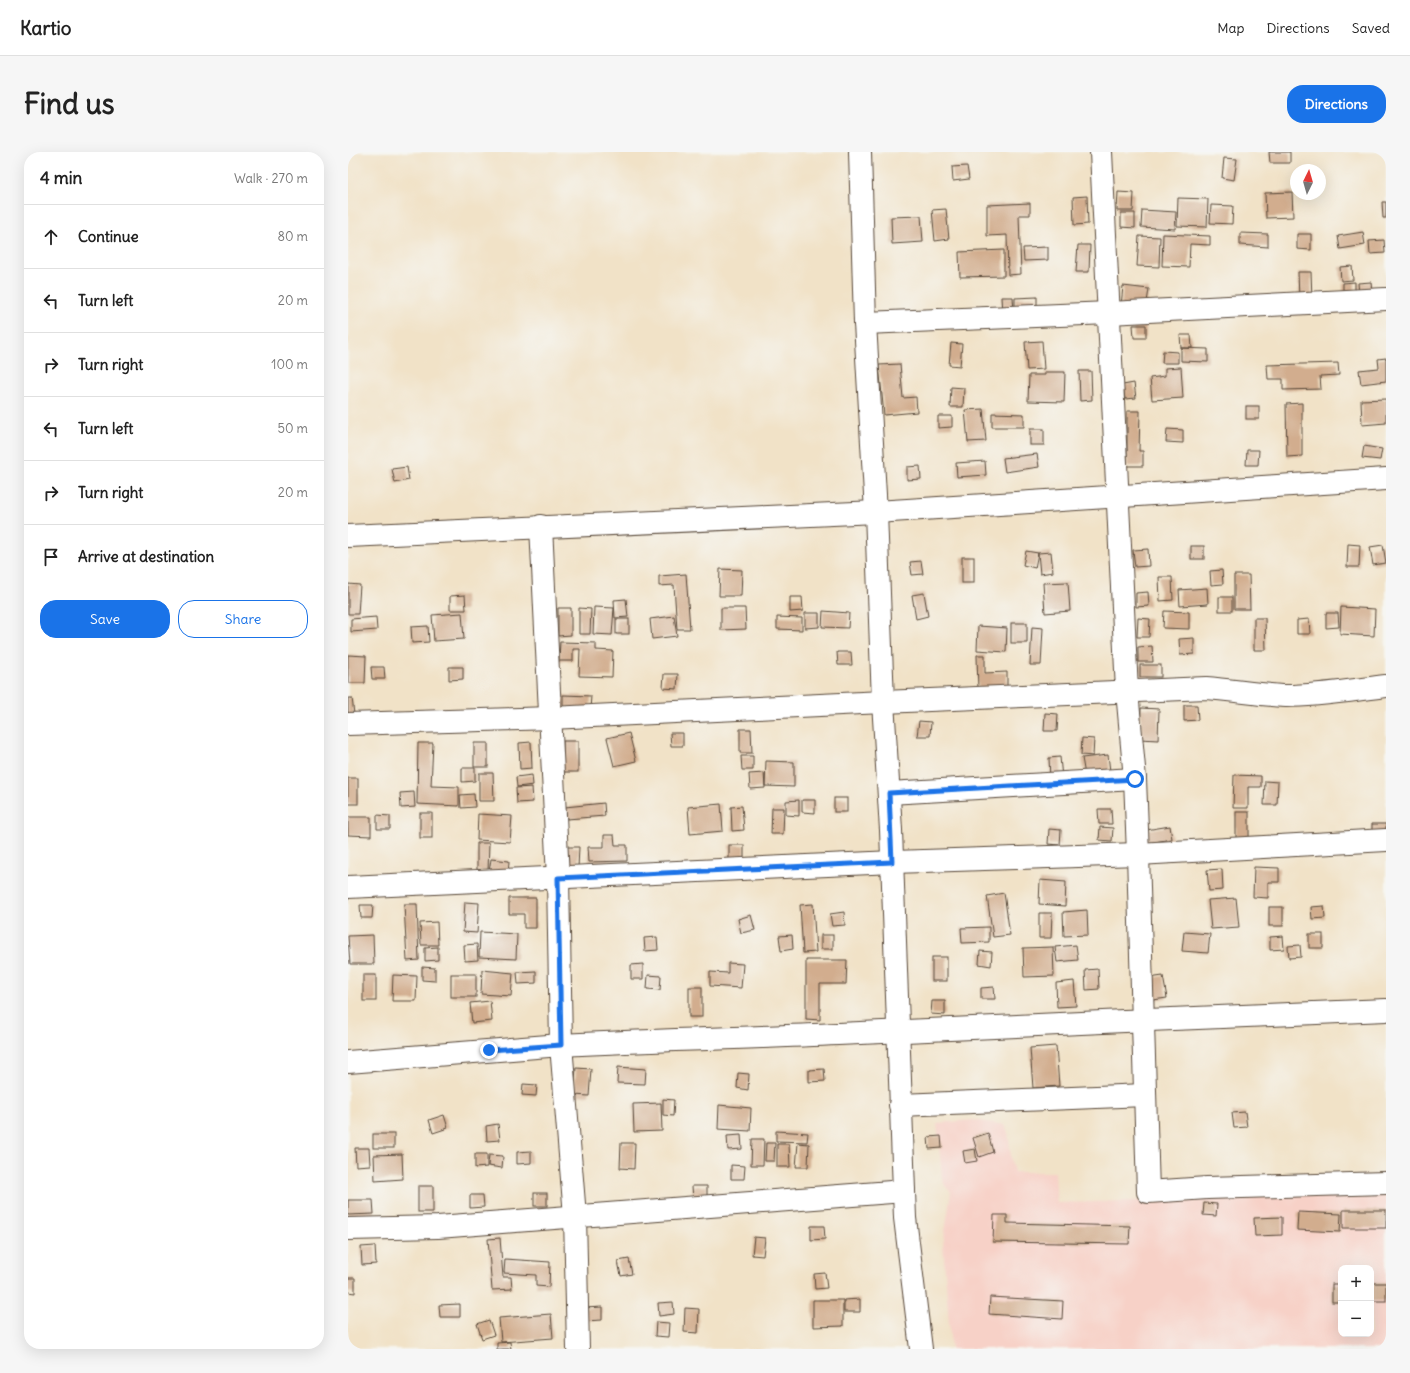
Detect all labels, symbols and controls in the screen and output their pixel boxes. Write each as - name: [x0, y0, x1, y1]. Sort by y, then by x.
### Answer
- text: Kartio: [20, 16, 72, 40]
- text: Map: [1217, 19, 1244, 37]
- text: Directions: [1266, 19, 1330, 37]
- text: Saved: [1352, 19, 1390, 37]
- button: Directions: [1287, 85, 1386, 123]
- text: Find us: [24, 86, 115, 122]
- north arrow: [1290, 164, 1326, 200]
- text: 4 min: [40, 167, 82, 189]
- text: Walk · 270 m: [234, 170, 308, 187]
- icon: ahead: [40, 226, 62, 248]
- text: Continue: [78, 227, 139, 246]
- text: 80 m: [277, 228, 308, 245]
- icon: left: [40, 290, 62, 312]
- text: Turn left: [78, 291, 133, 310]
- text: 20 m: [278, 292, 308, 309]
- icon: right: [40, 354, 62, 376]
- text: Turn right: [78, 355, 143, 374]
- text: 100 m: [271, 356, 308, 373]
- icon: left: [40, 418, 62, 440]
- text: Turn left: [78, 419, 133, 438]
- text: 50 m: [277, 420, 308, 437]
- icon: right: [40, 482, 62, 504]
- text: Turn right: [78, 483, 143, 502]
- text: 20 m: [278, 484, 308, 501]
- icon: arrive: [40, 546, 62, 568]
- text: Arrive at destination: [78, 547, 214, 566]
- button: Save: [40, 600, 170, 638]
- button: Share: [178, 600, 308, 638]
- route start: [1126, 770, 1144, 788]
- route end: [480, 1041, 498, 1059]
- map controls: [1338, 1265, 1374, 1337]
- button: +: [1338, 1265, 1374, 1301]
- button: −: [1338, 1301, 1374, 1337]

